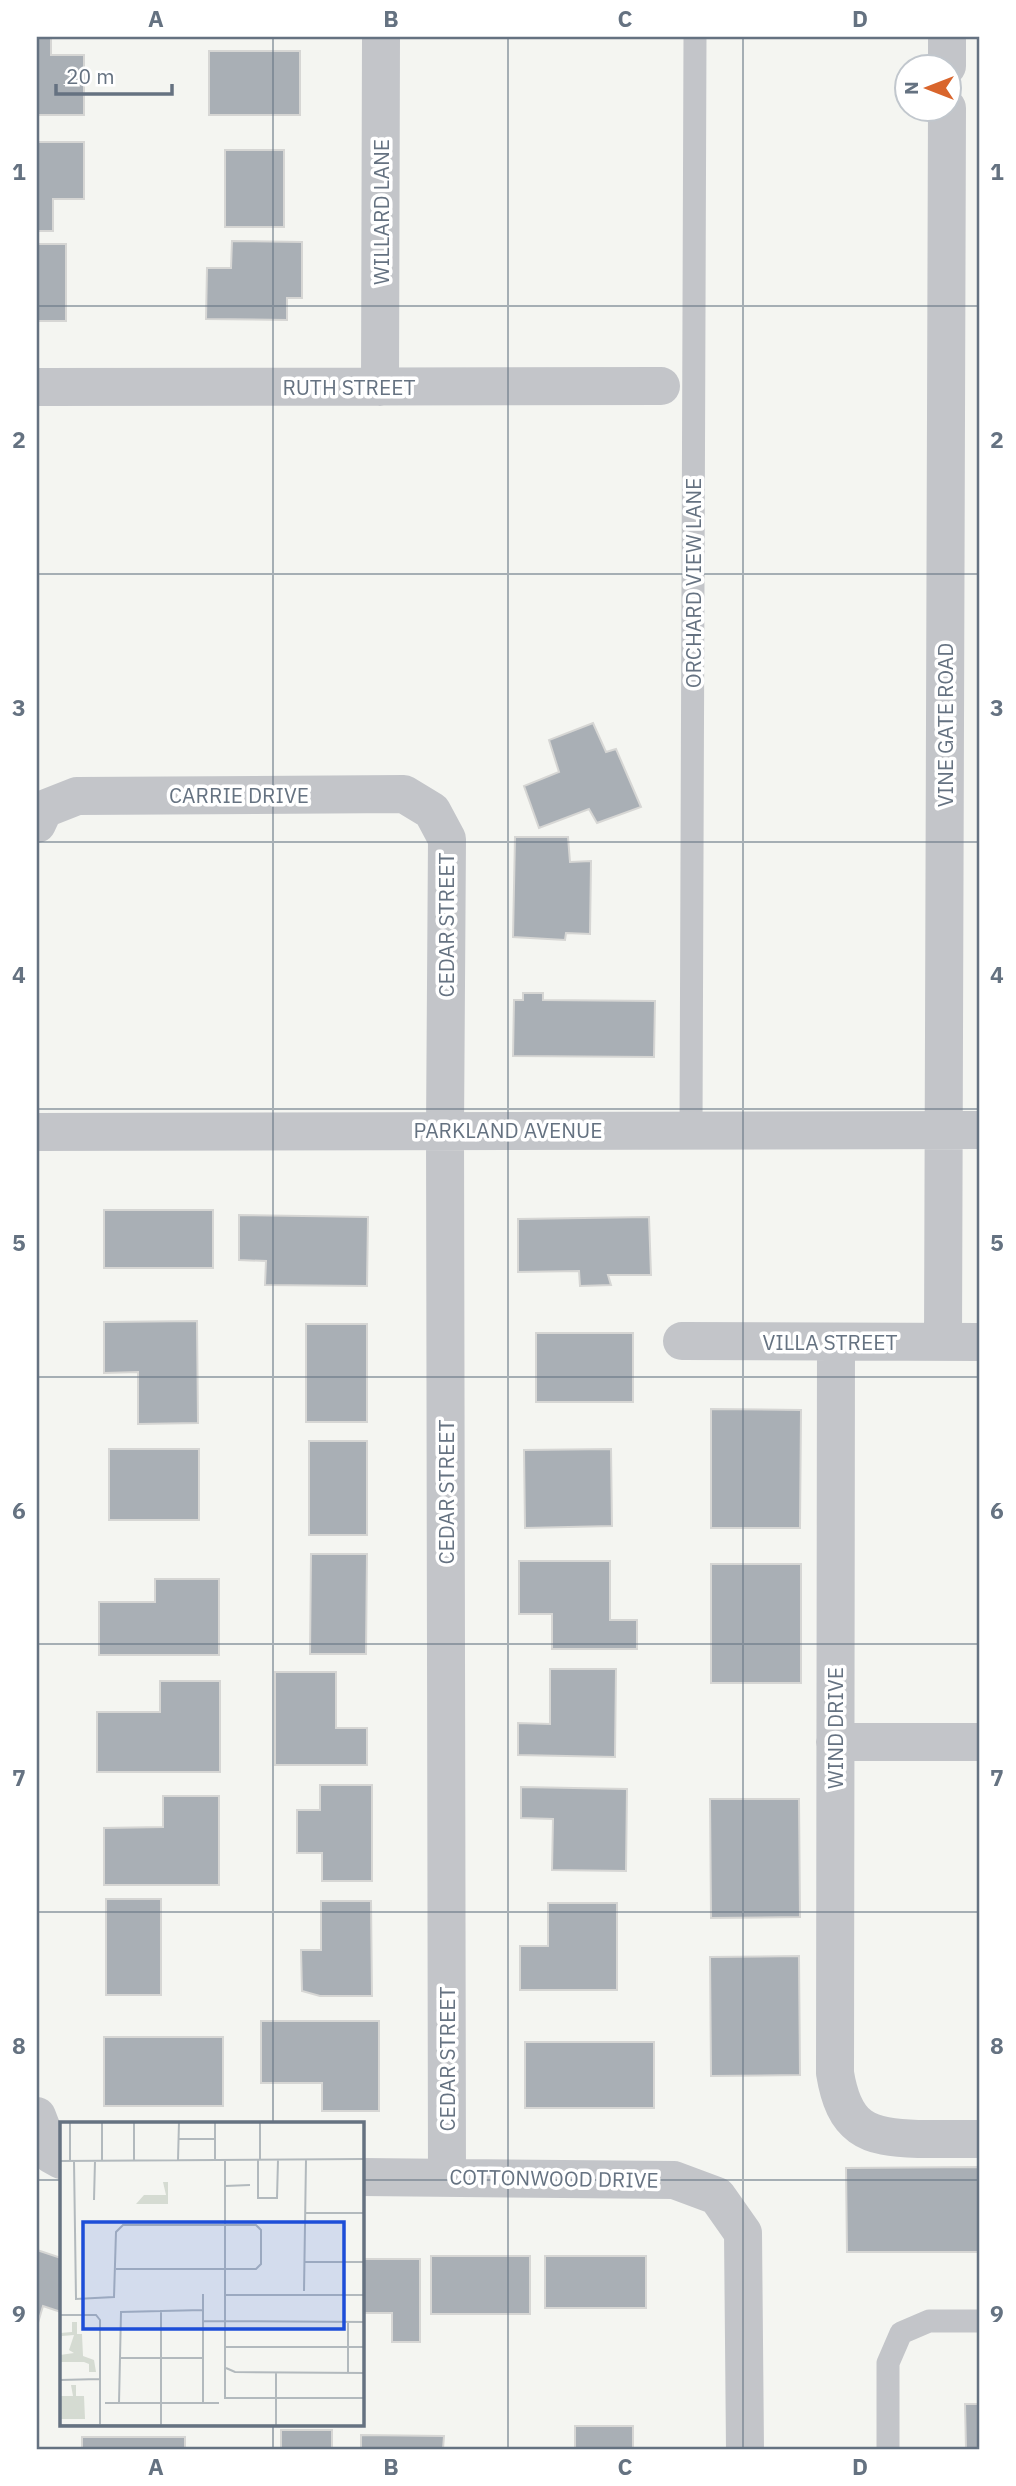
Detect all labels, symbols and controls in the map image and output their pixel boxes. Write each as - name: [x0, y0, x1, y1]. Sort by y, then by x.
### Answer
- text: A: [148, 3, 164, 33]
- text: B: [383, 3, 399, 33]
- text: C: [618, 3, 633, 33]
- text: D: [852, 3, 868, 33]
- scale bar: [56, 52, 172, 96]
- north arrow: [894, 52, 964, 122]
- text: 20 m: [66, 62, 115, 90]
- text: N: [899, 81, 923, 95]
- street label: WILLARD LANE: [367, 139, 395, 285]
- text: 1: [12, 156, 26, 186]
- text: 1: [990, 156, 1004, 186]
- street label: RUTH STREET: [282, 373, 416, 401]
- text: 2: [12, 424, 26, 454]
- text: 2: [990, 424, 1004, 454]
- street label: ORCHARD VIEW LANE: [679, 478, 707, 688]
- street label: VINE GATE ROAD: [931, 643, 959, 807]
- text: 3: [12, 692, 26, 722]
- text: 3: [990, 692, 1004, 722]
- street label: CARRIE DRIVE: [169, 781, 309, 809]
- street label: CEDAR STREET: [432, 853, 460, 997]
- text: 4: [12, 959, 26, 989]
- text: 4: [990, 959, 1004, 989]
- street label: PARKLAND AVENUE: [413, 1116, 603, 1144]
- text: 5: [12, 1227, 26, 1257]
- text: 5: [990, 1227, 1004, 1257]
- street label: VILLA STREET: [763, 1328, 897, 1356]
- street label: CEDAR STREET: [432, 1420, 460, 1564]
- text: 6: [12, 1495, 26, 1525]
- text: 6: [990, 1495, 1004, 1525]
- street label: WIND DRIVE: [821, 1667, 849, 1789]
- text: 7: [12, 1762, 26, 1792]
- text: 7: [990, 1762, 1004, 1792]
- street label: CEDAR STREET: [433, 1987, 461, 2131]
- text: 8: [12, 2030, 26, 2060]
- text: 8: [990, 2030, 1004, 2060]
- inset map: [60, 2122, 364, 2426]
- street label: COTTONWOOD DRIVE: [449, 2162, 659, 2194]
- text: 9: [12, 2298, 26, 2328]
- text: 9: [990, 2298, 1004, 2328]
- text: A: [148, 2451, 164, 2481]
- text: B: [383, 2451, 399, 2481]
- text: C: [618, 2451, 633, 2481]
- text: D: [852, 2451, 868, 2481]

